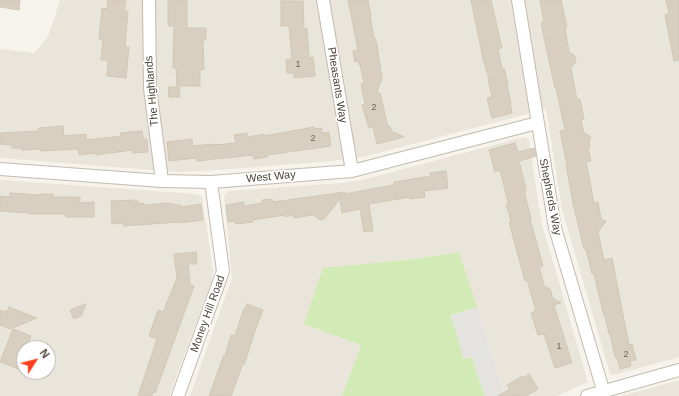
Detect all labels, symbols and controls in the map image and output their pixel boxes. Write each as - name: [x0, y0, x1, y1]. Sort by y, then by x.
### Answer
- street label: Pheasants Way: [324, 46, 350, 124]
- street label: The Highlands: [142, 55, 162, 127]
- house number: 1: [295, 60, 301, 70]
- house number: 2: [371, 103, 377, 113]
- house number: 2: [310, 134, 316, 144]
- street label: Shepherds Way: [536, 158, 564, 236]
- street label: West Way: [246, 168, 296, 186]
- street label: Money Hill Road: [188, 274, 228, 354]
- north arrow: [16, 340, 56, 380]
- house number: 1: [556, 342, 562, 352]
- text: N: [38, 347, 52, 360]
- house number: 2: [623, 350, 629, 360]

